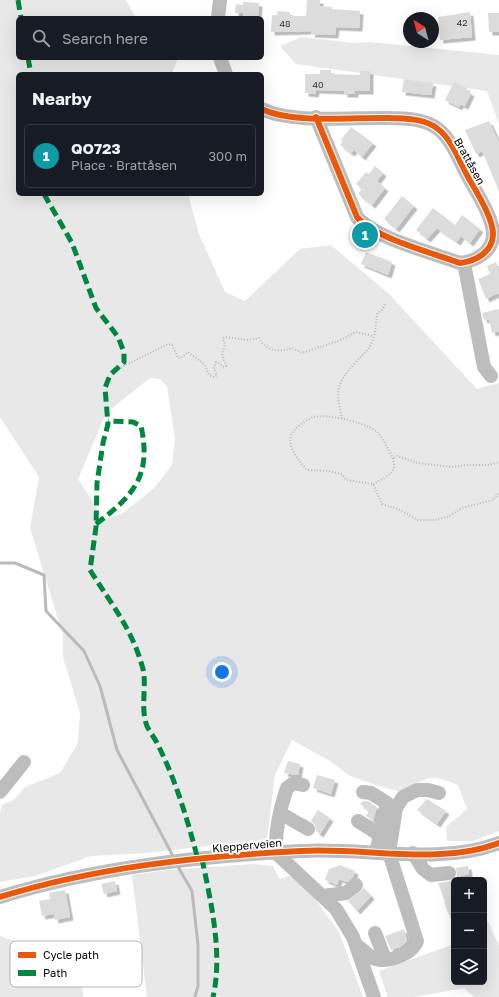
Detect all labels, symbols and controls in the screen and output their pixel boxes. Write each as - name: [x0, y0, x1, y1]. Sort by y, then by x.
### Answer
- north arrow: [403, 12, 439, 48]
- search box: [16, 16, 264, 60]
- house number: 42: [457, 17, 467, 28]
- house number: 48: [280, 18, 290, 29]
- icon: search: [30, 27, 52, 49]
- text: Search here: [62, 29, 148, 47]
- house number: 40: [312, 79, 324, 90]
- text: Nearby: [32, 88, 92, 109]
- street label: Brattåsen: [452, 135, 488, 187]
- text: QO723: [71, 139, 121, 157]
- text: 1: [43, 148, 49, 164]
- text: 300 m: [209, 148, 247, 164]
- text: Place · Brattåsen: [71, 157, 177, 173]
- pin: 1: [352, 220, 378, 250]
- your location: [212, 662, 232, 682]
- street label: Klepperveien: [211, 835, 283, 855]
- map controls: [451, 877, 487, 985]
- button: +: [451, 877, 487, 913]
- button: −: [451, 913, 487, 949]
- legend: [10, 941, 142, 987]
- text: Cycle path: [43, 948, 99, 961]
- button: layers: [451, 949, 487, 985]
- text: Path: [43, 966, 67, 979]

